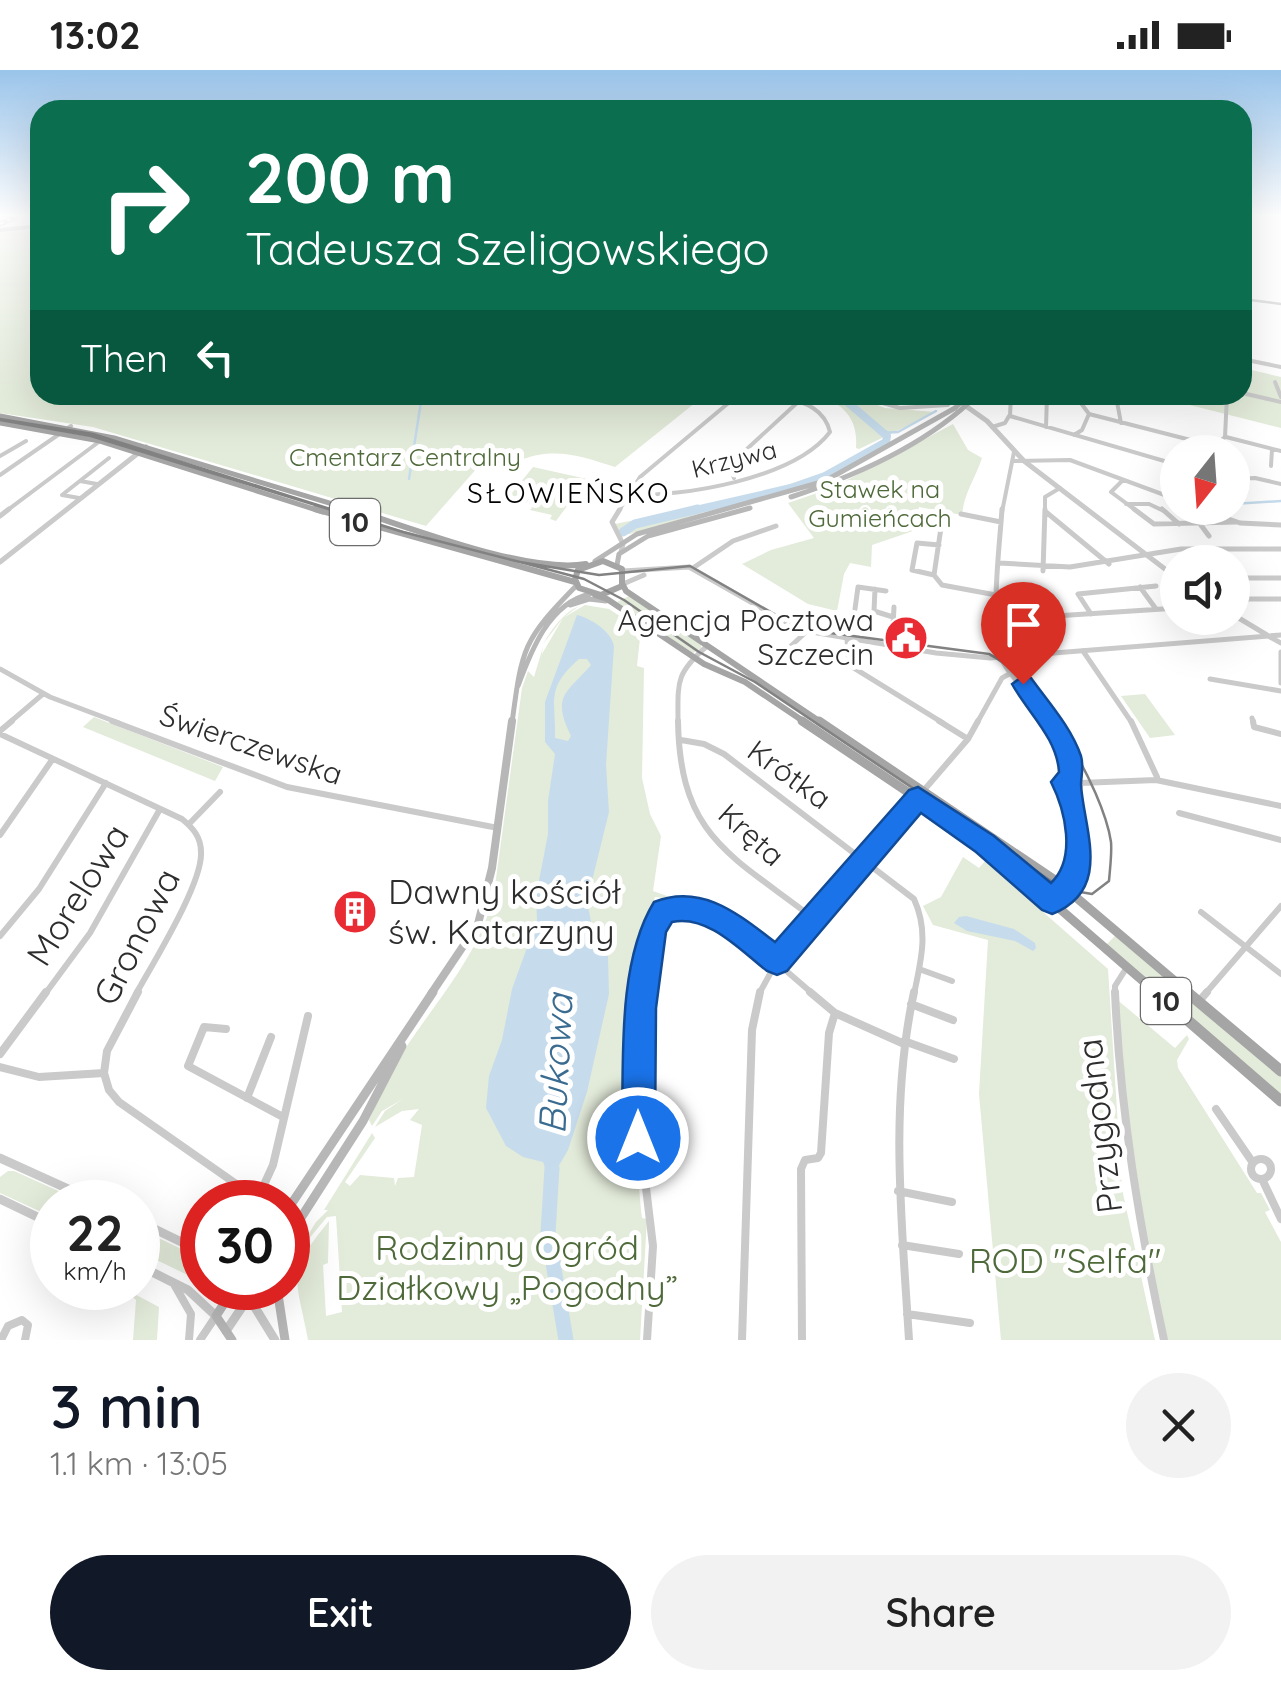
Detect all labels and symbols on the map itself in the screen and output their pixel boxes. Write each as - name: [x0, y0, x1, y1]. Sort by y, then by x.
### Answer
- street label: Krzywa: [688, 433, 780, 484]
- north arrow: [1160, 435, 1250, 525]
- park label: Cmentarz Centralny: [289, 441, 521, 472]
- park label: Stawek na Gumieńcach: [808, 473, 952, 533]
- district label: SŁOWIEŃSKO: [467, 475, 671, 510]
- road number: 10: [330, 499, 380, 545]
- pin: [981, 582, 1066, 685]
- place label: Agencja Pocztowa Szczecin: [618, 601, 874, 673]
- public building icon: Agencja Pocztowa Szczecin: [883, 615, 929, 661]
- street label: Świerczewska: [155, 695, 348, 793]
- street label: Krótka: [740, 731, 839, 817]
- street label: Kręta: [711, 795, 793, 874]
- street label: Morelowa: [16, 815, 138, 974]
- street label: Gronowa: [83, 861, 189, 1012]
- place label: Dawny kościół św. Katarzyny: [388, 869, 621, 953]
- building icon: Dawny kościół św. Katarzyny: [332, 889, 378, 935]
- road number: 10: [1141, 978, 1191, 1024]
- water label: Bukowa: [527, 991, 583, 1135]
- street label: Przygodna: [1066, 1036, 1132, 1216]
- position arrow: [586, 1086, 690, 1190]
- speed limit sign: 30: [180, 1180, 310, 1310]
- park label: Rodzinny Ogród Działkowy „Pogodny”: [336, 1225, 678, 1309]
- park label: ROD "Selfa": [969, 1238, 1161, 1282]

